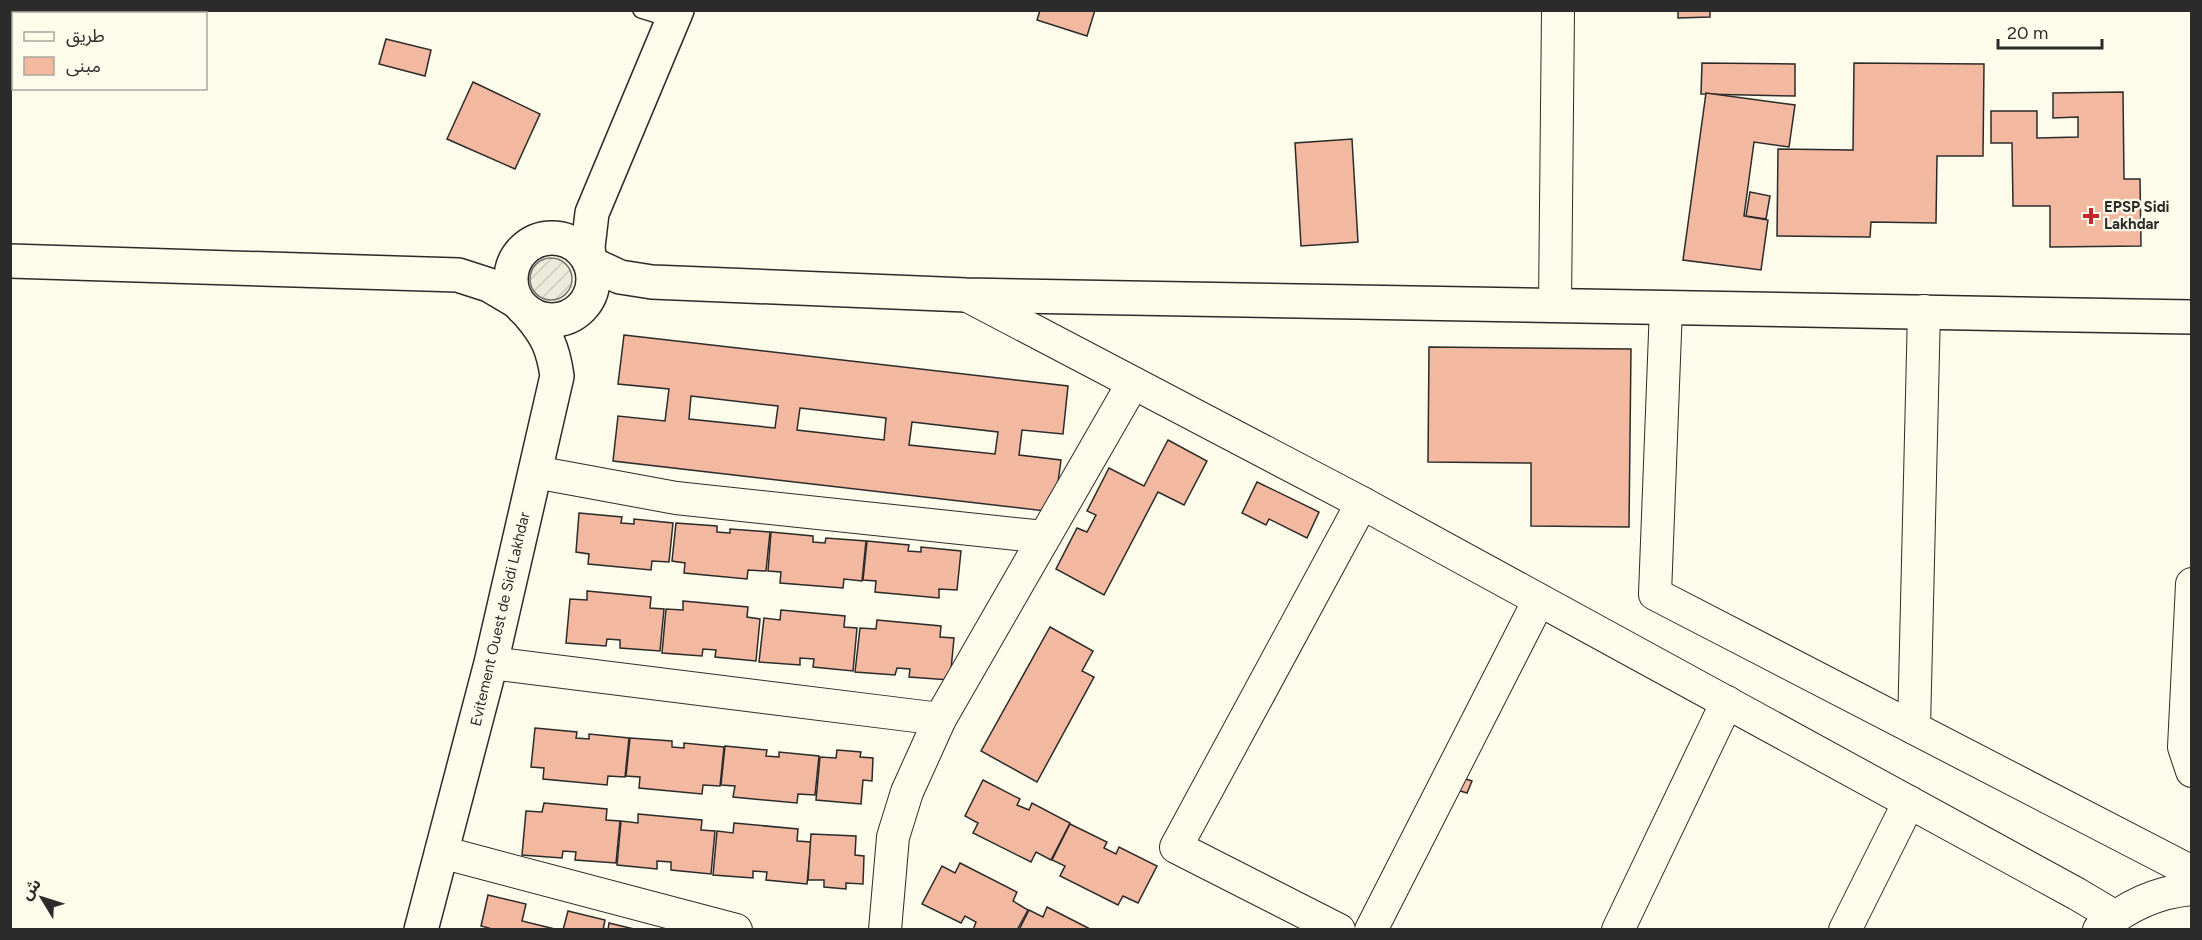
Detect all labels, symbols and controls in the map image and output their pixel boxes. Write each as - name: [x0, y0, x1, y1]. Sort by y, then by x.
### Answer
- legend: [12, 12, 207, 90]
- scale bar: [1998, 12, 2102, 50]
- text: 20 m: [2007, 22, 2048, 44]
- text: طريق: [66, 25, 105, 47]
- text: مبنى: [66, 55, 101, 77]
- place label: EPSP Sidi Lakhdar: [2104, 198, 2170, 233]
- marker: EPSP Sidi Lakhdar: [2082, 207, 2100, 225]
- street label: Evitement Ouest de Sidi Lakhdar: [467, 510, 533, 728]
- north arrow: [12, 868, 72, 928]
- text: ش: [16, 875, 45, 904]

